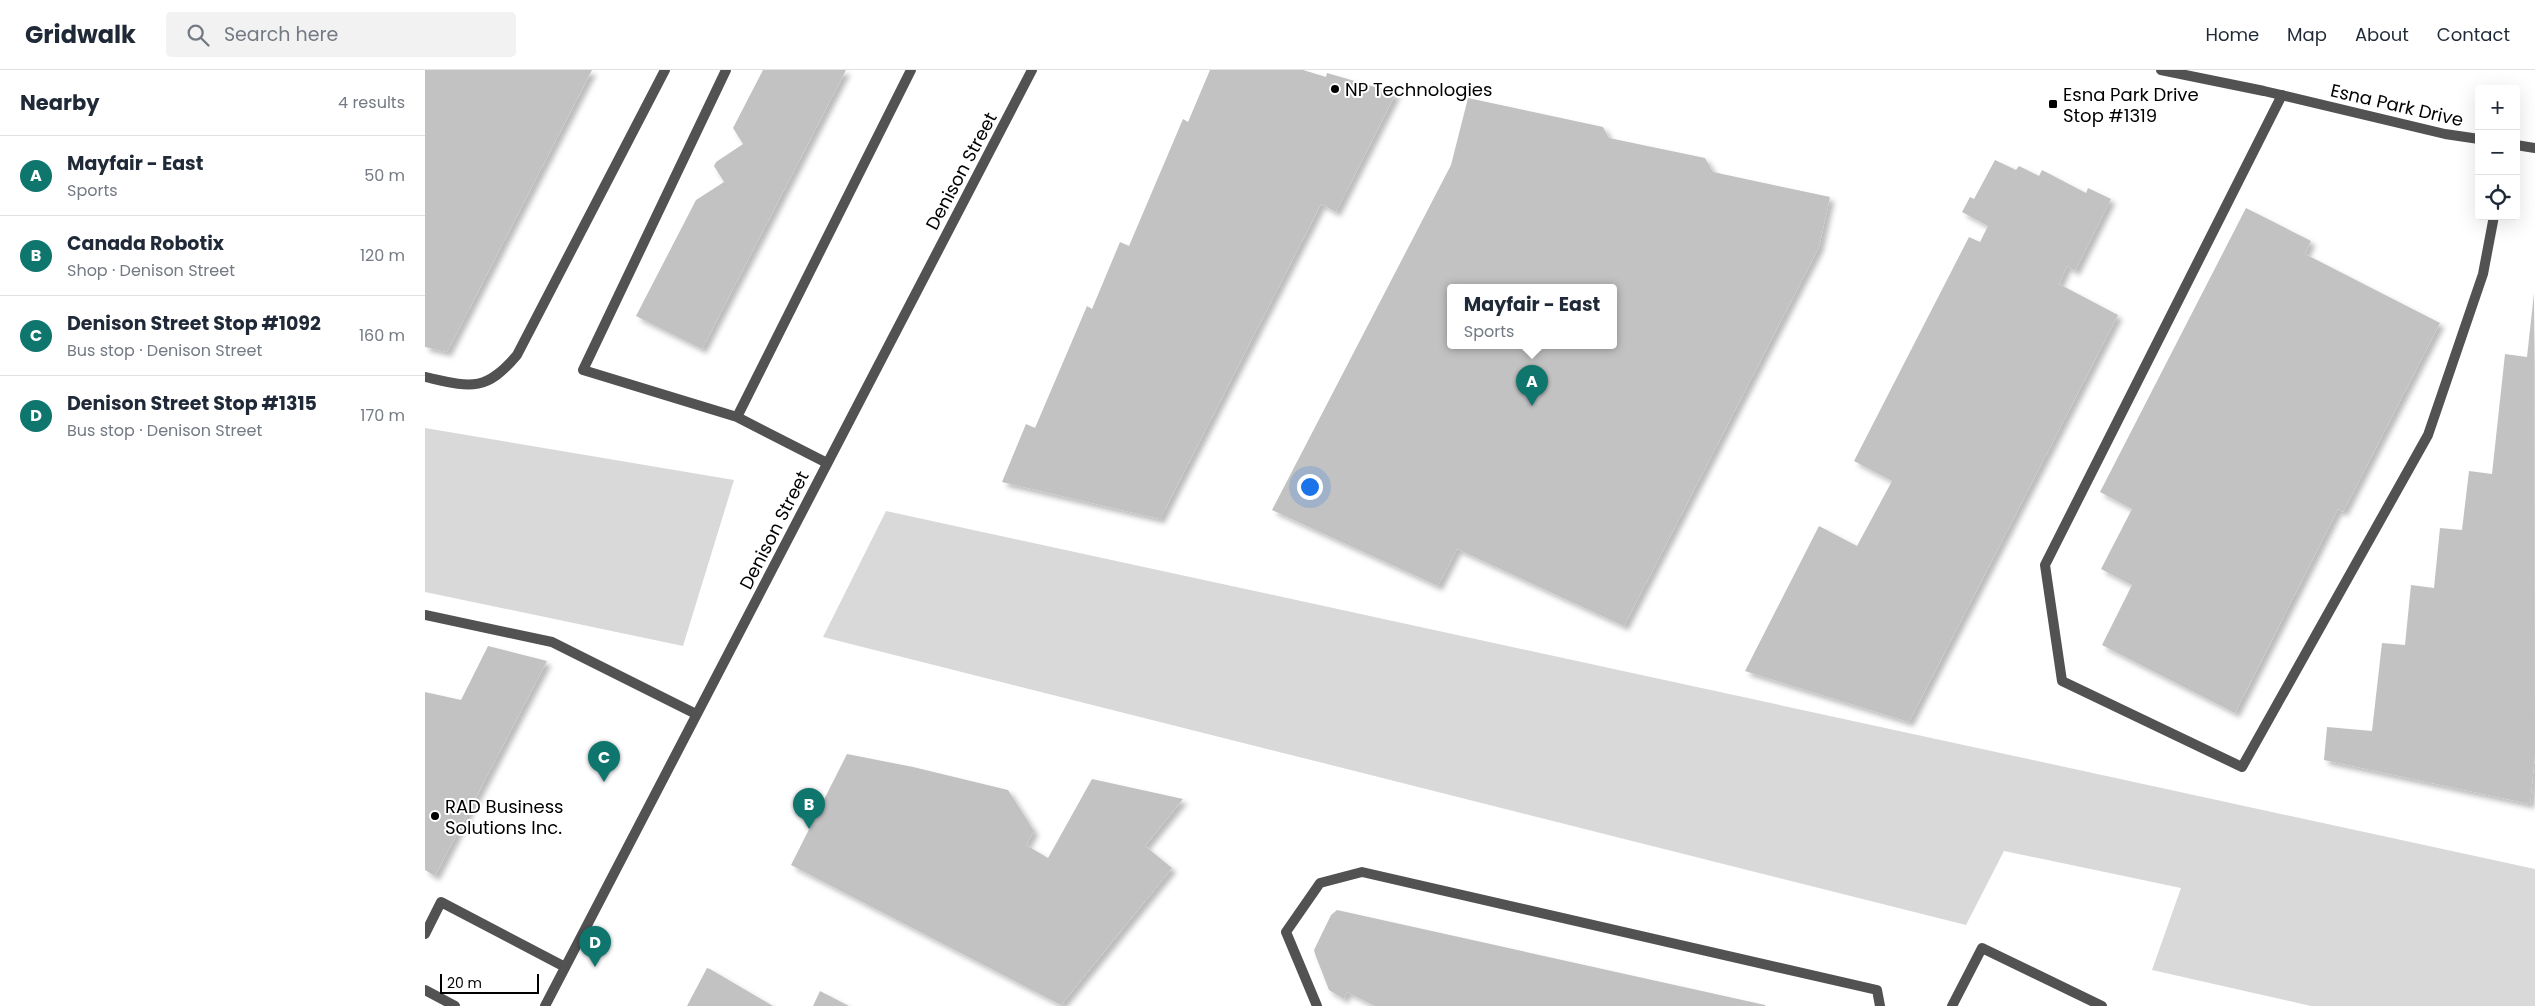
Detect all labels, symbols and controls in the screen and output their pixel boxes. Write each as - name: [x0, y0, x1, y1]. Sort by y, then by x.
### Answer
- search box: [166, 12, 516, 57]
- text: Gridwalk: [25, 18, 136, 51]
- icon: search: [184, 21, 212, 49]
- text: Search here: [224, 21, 338, 48]
- text: Home: [2205, 22, 2259, 47]
- text: Map: [2287, 22, 2327, 47]
- text: About: [2355, 22, 2409, 47]
- text: Contact: [2437, 22, 2510, 47]
- place label: NP Technologies: [1345, 77, 1492, 102]
- street label: Esna Park Drive: [2328, 78, 2466, 132]
- place label: Esna Park Drive Stop #1319: [2063, 82, 2199, 128]
- marker: NP Technologies: [1329, 83, 1341, 95]
- map controls: [2475, 85, 2520, 220]
- button: +: [2475, 85, 2520, 130]
- text: Nearby: [20, 88, 100, 117]
- text: 4 results: [338, 91, 405, 114]
- marker: Esna Park Drive Stop #1319: [2047, 98, 2059, 110]
- street label: Denison Street: [919, 108, 1003, 234]
- button: −: [2475, 130, 2520, 175]
- text: Mayfair - East: [67, 150, 203, 177]
- text: A: [30, 164, 42, 187]
- text: 50 m: [364, 164, 405, 187]
- button: locate: [2475, 175, 2520, 220]
- text: Sports: [67, 179, 118, 202]
- text: Canada Robotix: [67, 230, 224, 257]
- text: B: [31, 244, 41, 267]
- text: 120 m: [360, 244, 405, 267]
- text: Shop · Denison Street: [67, 259, 235, 282]
- popup: [1447, 284, 1617, 349]
- text: Mayfair - East: [1464, 291, 1600, 318]
- text: Denison Street Stop #1092: [67, 310, 321, 337]
- text: Sports: [1464, 320, 1514, 343]
- text: C: [30, 324, 42, 347]
- text: 160 m: [359, 324, 405, 347]
- text: Bus stop · Denison Street: [67, 339, 262, 362]
- pin: A: [1516, 365, 1548, 406]
- text: Denison Street Stop #1315: [67, 390, 317, 417]
- text: D: [30, 404, 42, 427]
- text: 170 m: [360, 404, 405, 427]
- text: Bus stop · Denison Street: [67, 419, 262, 442]
- street label: Denison Street: [733, 467, 815, 593]
- your location: [1297, 474, 1323, 500]
- pin: C: [588, 741, 620, 782]
- pin: B: [793, 788, 825, 829]
- place label: RAD Business Solutions Inc.: [445, 794, 563, 840]
- marker: RAD Business Solutions Inc.: [429, 810, 441, 822]
- pin: D: [579, 926, 611, 967]
- scale bar: [440, 971, 539, 994]
- text: 20 m: [447, 973, 482, 993]

